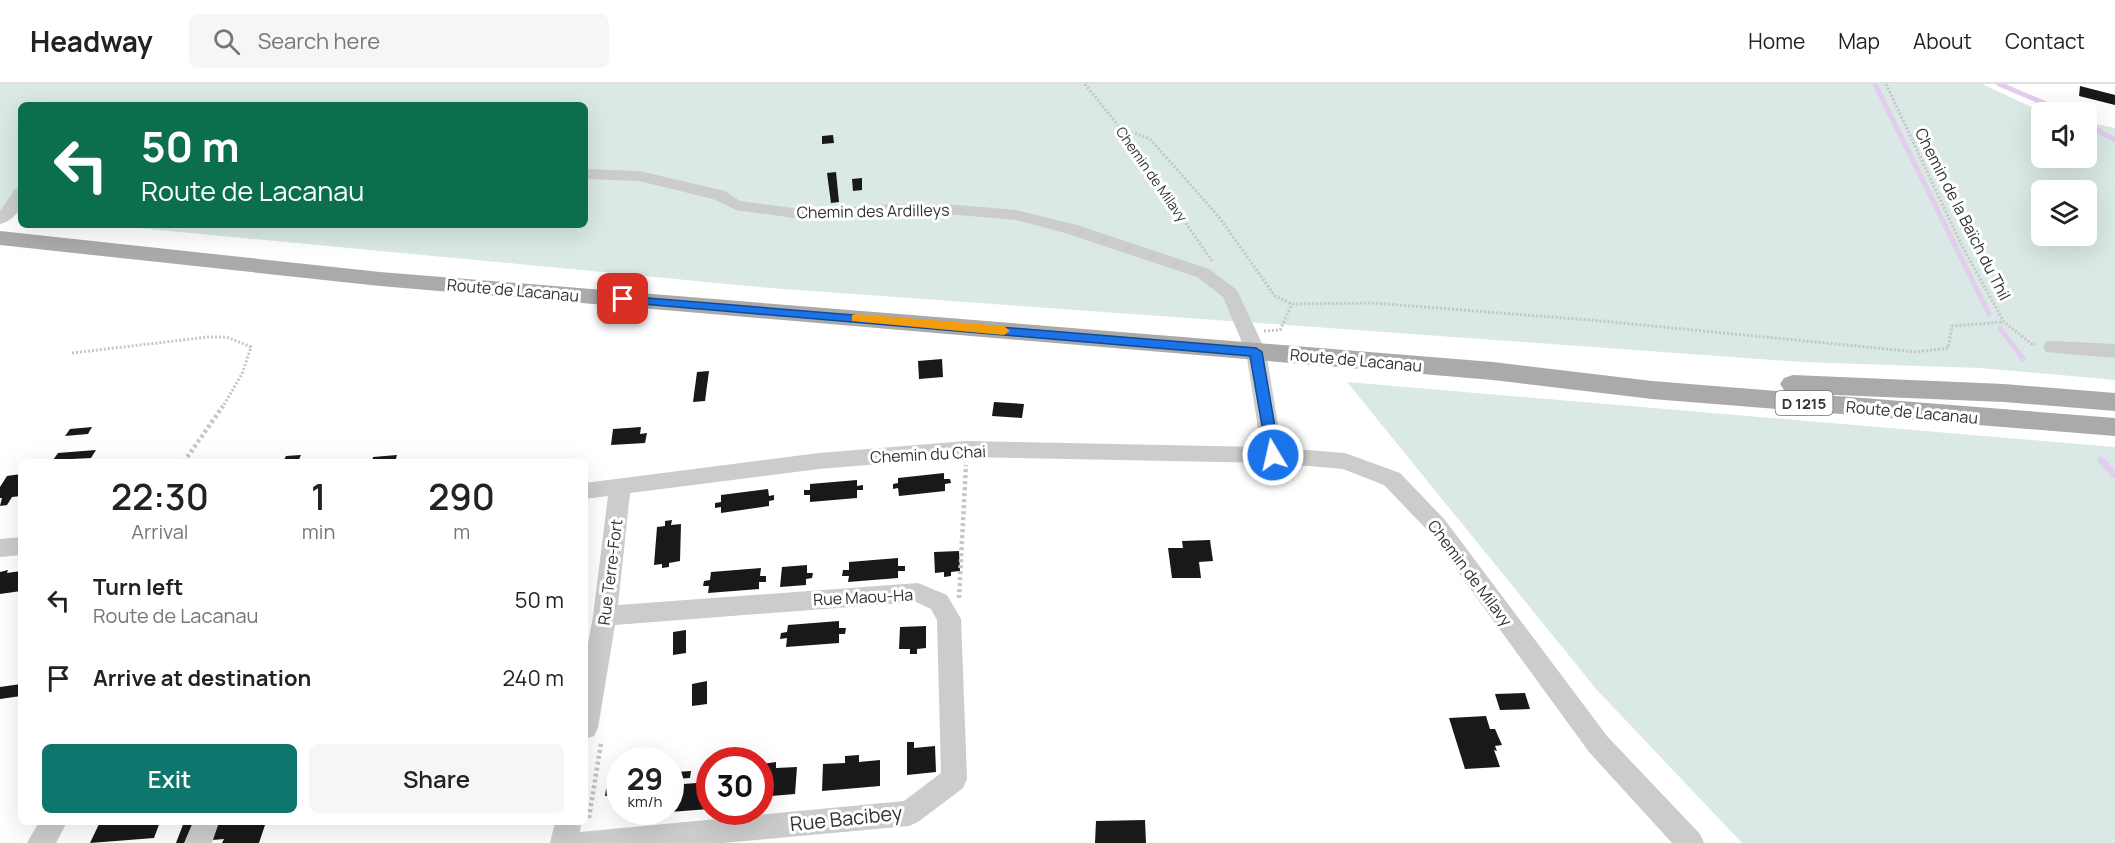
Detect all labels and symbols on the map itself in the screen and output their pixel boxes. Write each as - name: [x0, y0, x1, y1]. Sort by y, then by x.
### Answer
- street label: Chemin de Milavy: [1112, 123, 1192, 226]
- street label: Chemin de la Baïch du Thil: [1910, 124, 2016, 304]
- street label: Chemin des Ardilleys: [796, 199, 950, 223]
- street label: Route de Lacanau: [446, 273, 580, 307]
- pin: [597, 273, 648, 324]
- street label: Route de Lacanau: [1289, 343, 1423, 377]
- road number: D 1215: [1776, 391, 1832, 415]
- street label: Route de Lacanau: [1845, 395, 1979, 429]
- position arrow: [1241, 423, 1305, 487]
- street label: Chemin du Chai: [870, 440, 986, 468]
- street label: Chemin de Milavy: [1423, 515, 1518, 631]
- street label: Rue Terre-Fort: [593, 518, 627, 626]
- street label: Rue Maou-Ha: [812, 583, 914, 611]
- speed limit sign: 30: [696, 747, 774, 825]
- street label: Rue Bacibey: [788, 799, 904, 837]

